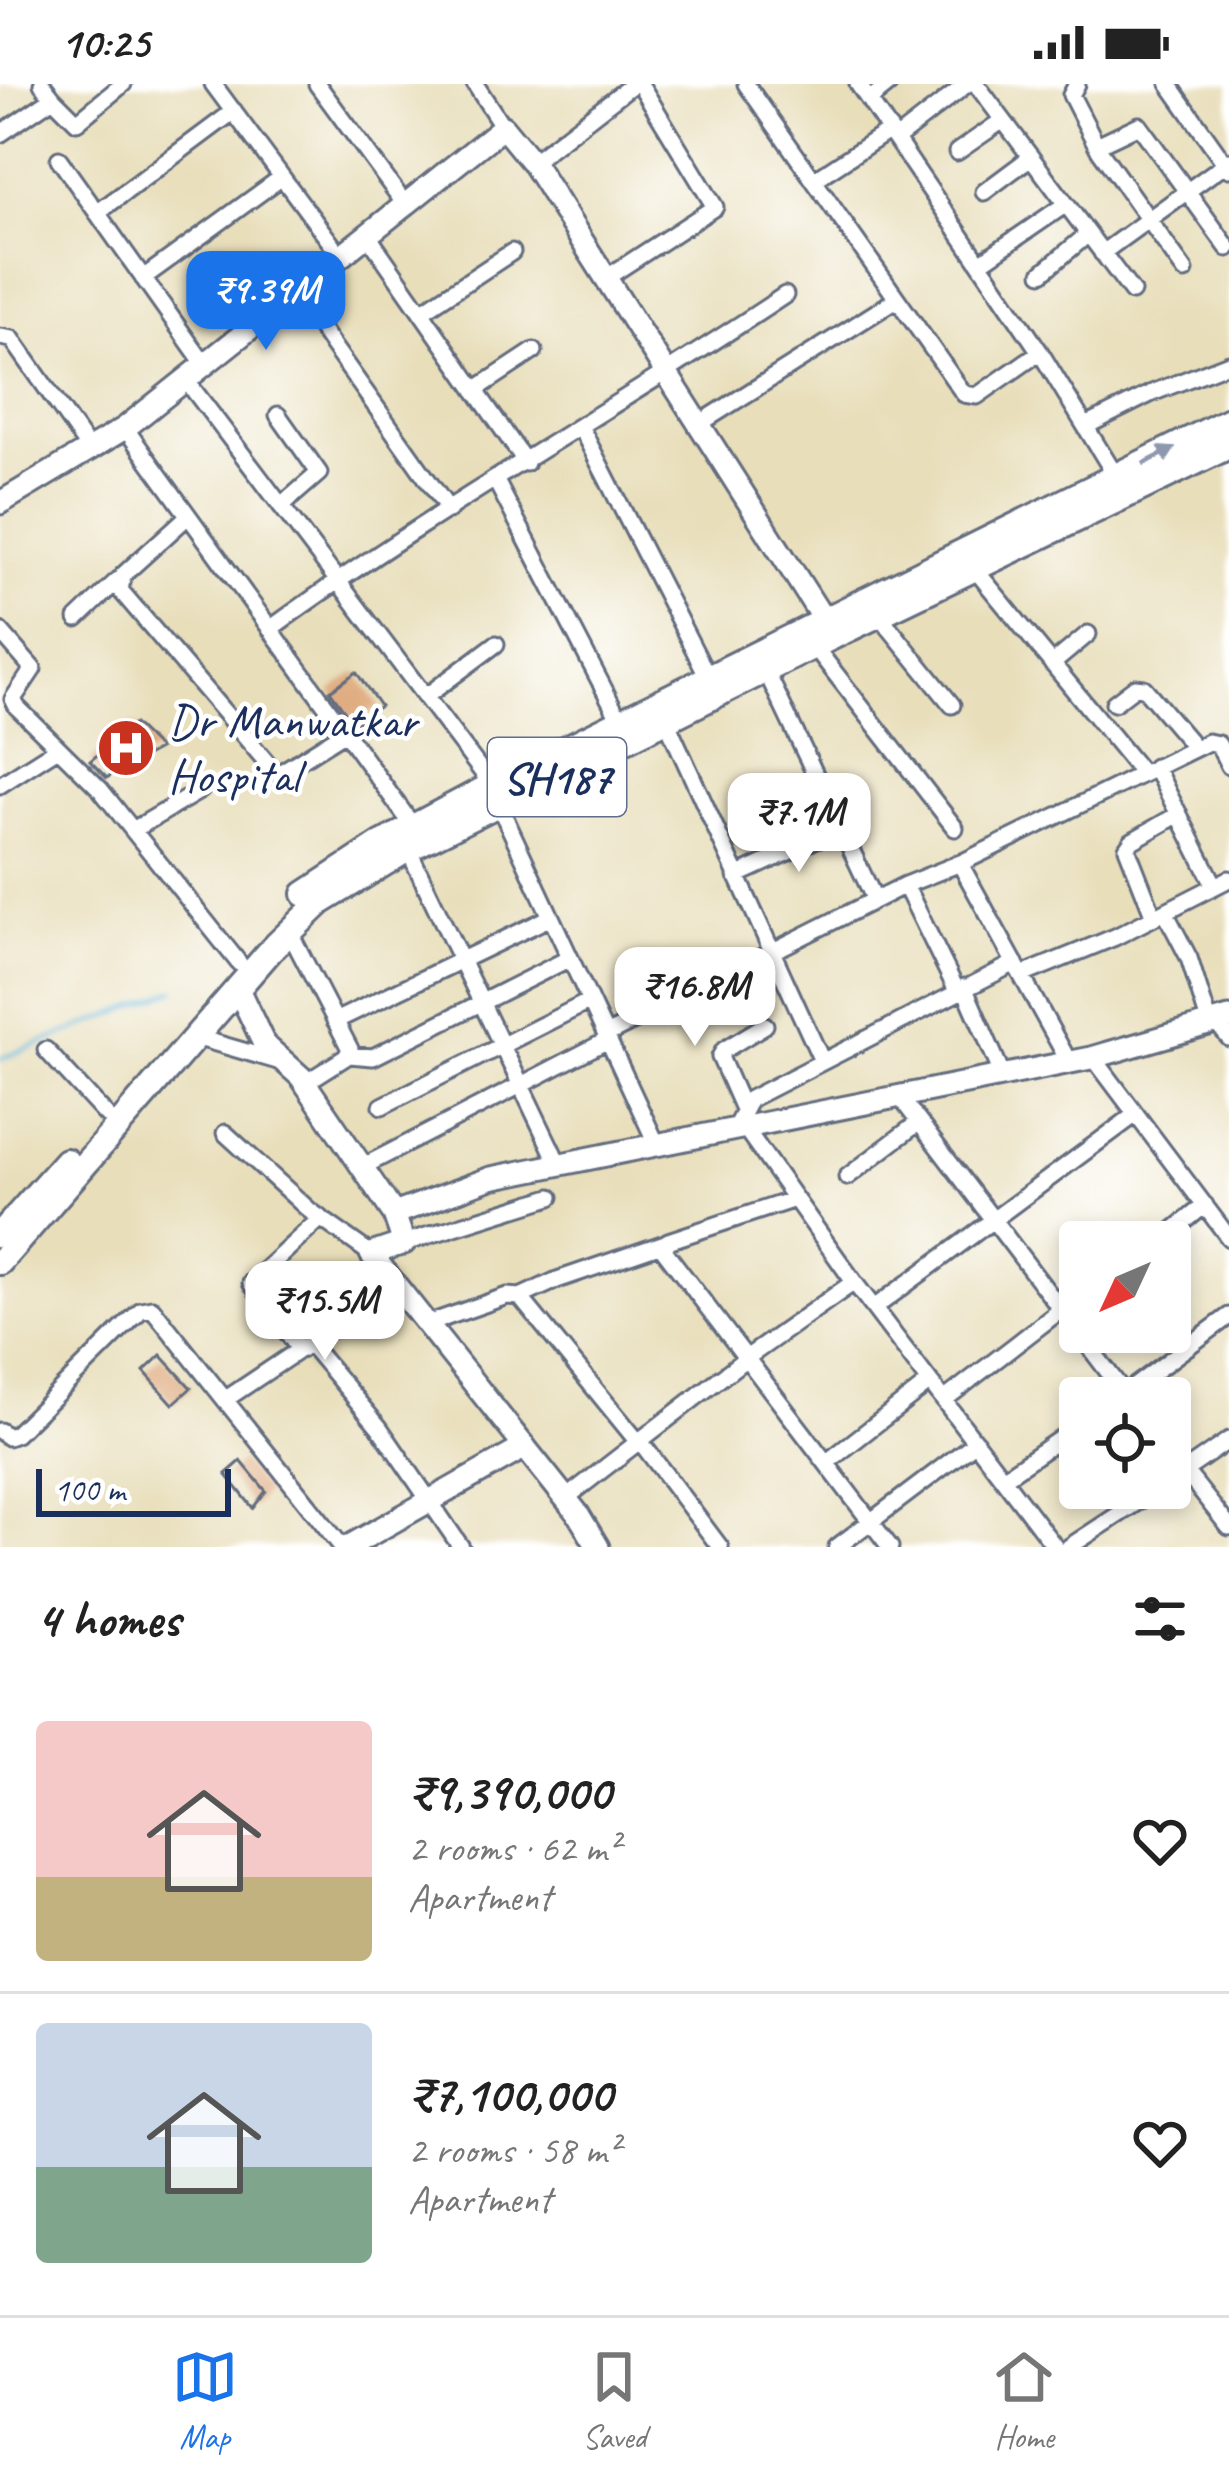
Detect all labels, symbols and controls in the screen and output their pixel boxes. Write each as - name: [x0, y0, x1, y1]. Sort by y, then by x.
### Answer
- text: 10:25: [60, 14, 149, 71]
- pin: ₹9.39M: [168, 251, 364, 353]
- text: ₹9.39M: [213, 265, 319, 314]
- one-way arrow: [1142, 446, 1177, 466]
- place label: Dr Manwatkar Hospital: [168, 691, 420, 806]
- hospital icon: Dr Manwatkar Hospital: [95, 717, 157, 779]
- road number: SH187: [488, 738, 626, 816]
- pin: ₹7.1M: [715, 773, 883, 875]
- text: ₹7.1M: [755, 787, 843, 836]
- pin: ₹16.8M: [597, 947, 793, 1049]
- text: ₹16.8M: [641, 961, 749, 1010]
- north arrow: [1059, 1221, 1191, 1353]
- map controls: [1059, 1221, 1191, 1509]
- pin: ₹15.5M: [227, 1261, 423, 1363]
- text: ₹15.5M: [272, 1275, 378, 1324]
- button: locate: [1059, 1377, 1191, 1509]
- scale bar: [36, 1463, 231, 1516]
- text: 100 m: [54, 1469, 125, 1511]
- icon: filters: [1127, 1586, 1193, 1652]
- text: 4 homes: [36, 1587, 180, 1651]
- text: ₹9,390,000: [408, 1760, 611, 1824]
- icon: home: [132, 1769, 276, 1913]
- icon: heart: [1127, 1808, 1193, 1874]
- text: 2 rooms · 62 m²: [408, 1824, 619, 1873]
- text: Apartment: [408, 1873, 551, 1922]
- text: ₹7,100,000: [408, 2062, 612, 2126]
- icon: home: [132, 2071, 276, 2215]
- icon: heart: [1127, 2110, 1193, 2176]
- text: 2 rooms · 58 m²: [408, 2126, 619, 2175]
- text: Apartment: [408, 2175, 551, 2224]
- tab: Map: [172, 2344, 238, 2458]
- tab: Saved: [581, 2344, 647, 2458]
- tab: Home: [991, 2344, 1057, 2458]

